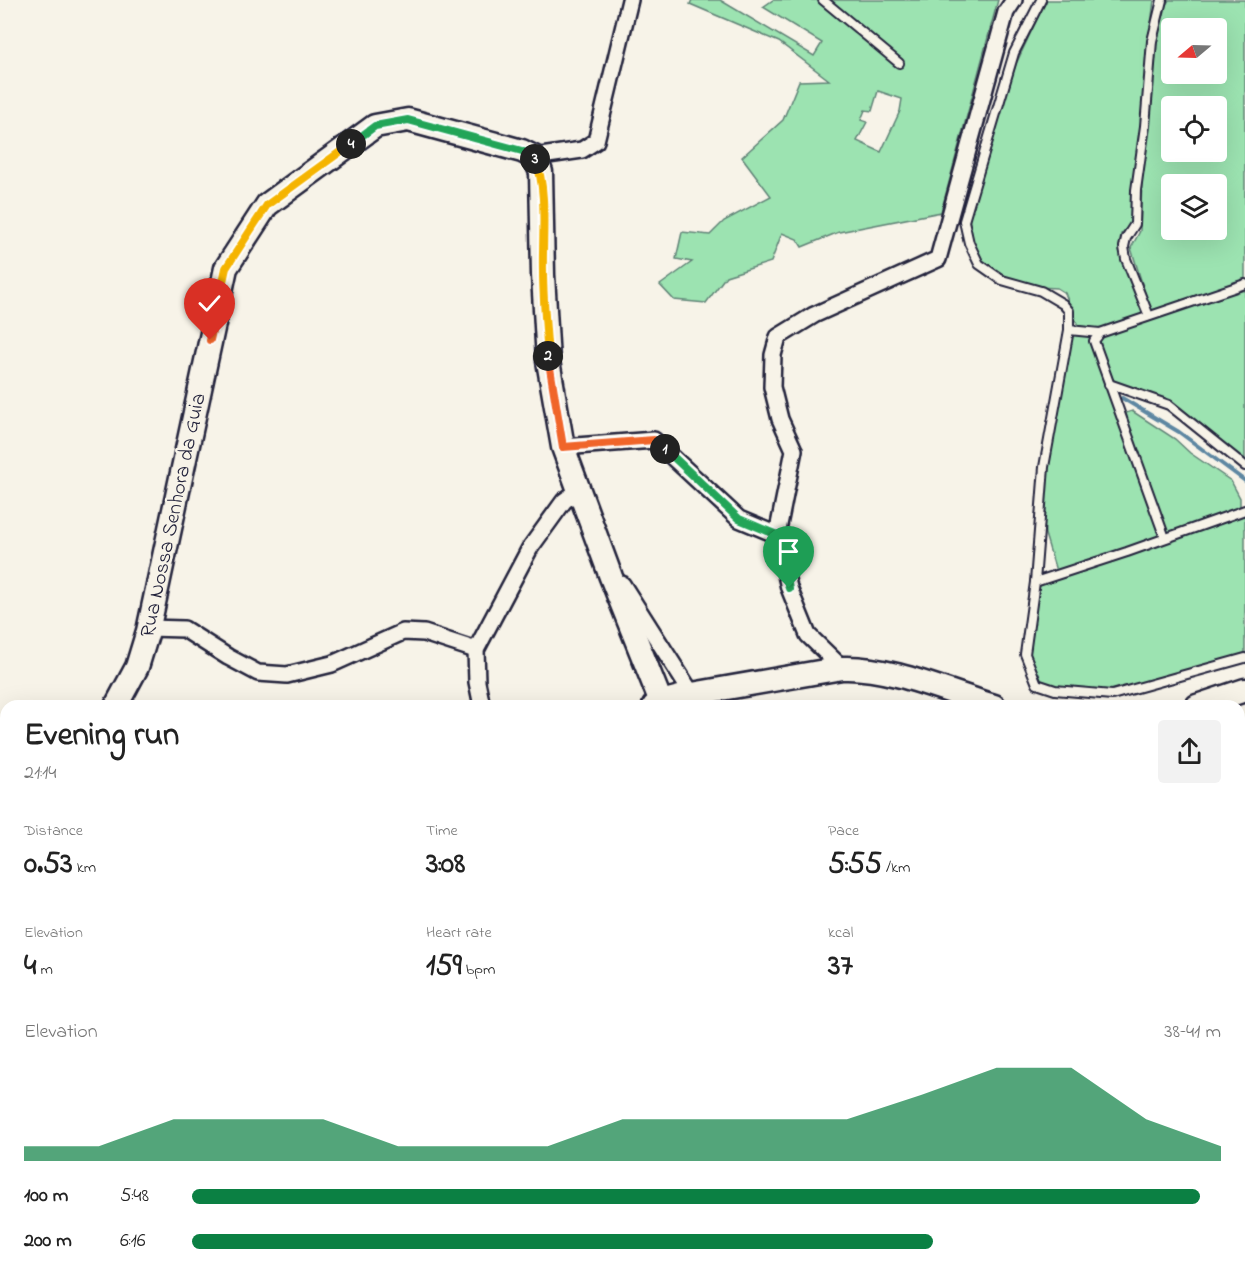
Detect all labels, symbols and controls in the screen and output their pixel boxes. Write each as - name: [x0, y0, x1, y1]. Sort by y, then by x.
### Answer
- north arrow: [1161, 18, 1227, 84]
- map controls: [1161, 18, 1227, 240]
- button: locate: [1161, 96, 1227, 162]
- pin: 4: [336, 129, 366, 159]
- text: 4: [348, 132, 354, 156]
- pin: 3: [520, 144, 550, 174]
- text: 3: [532, 147, 538, 171]
- button: layers: [1161, 174, 1227, 240]
- pin: [184, 278, 235, 340]
- icon: check: [193, 287, 226, 320]
- pin: 2: [533, 341, 563, 371]
- text: 2: [544, 344, 552, 368]
- street label: Rua Nossa Senhora da Guia: [133, 390, 215, 640]
- pin: 1: [650, 434, 680, 464]
- text: 1: [662, 437, 668, 461]
- pin: [763, 526, 814, 588]
- icon: arrive: [772, 535, 805, 568]
- text: Evening run: [24, 712, 179, 760]
- button: share: [1158, 720, 1221, 783]
- text: 21:14: [24, 759, 57, 788]
- text: Distance: [24, 819, 83, 843]
- text: Time: [426, 819, 458, 843]
- text: Pace: [828, 819, 859, 843]
- text: 0.53: [24, 843, 73, 887]
- text: 3:08: [426, 843, 465, 887]
- text: 5:55: [828, 843, 882, 887]
- text: km: [73, 856, 96, 880]
- text: /km: [882, 856, 910, 880]
- text: Elevation: [24, 921, 83, 945]
- text: Heart rate: [426, 921, 492, 945]
- text: kcal: [828, 921, 853, 945]
- text: 4: [24, 945, 36, 989]
- text: 159: [426, 945, 462, 989]
- text: 37: [828, 945, 853, 989]
- text: m: [36, 958, 53, 982]
- text: bpm: [462, 958, 495, 982]
- text: Elevation: [24, 1018, 98, 1047]
- text: 38–41 m: [1164, 1018, 1221, 1047]
- text: 100 m: [24, 1182, 68, 1211]
- text: 5:48: [120, 1182, 149, 1211]
- text: 200 m: [24, 1227, 72, 1256]
- text: 6:16: [120, 1227, 146, 1256]

